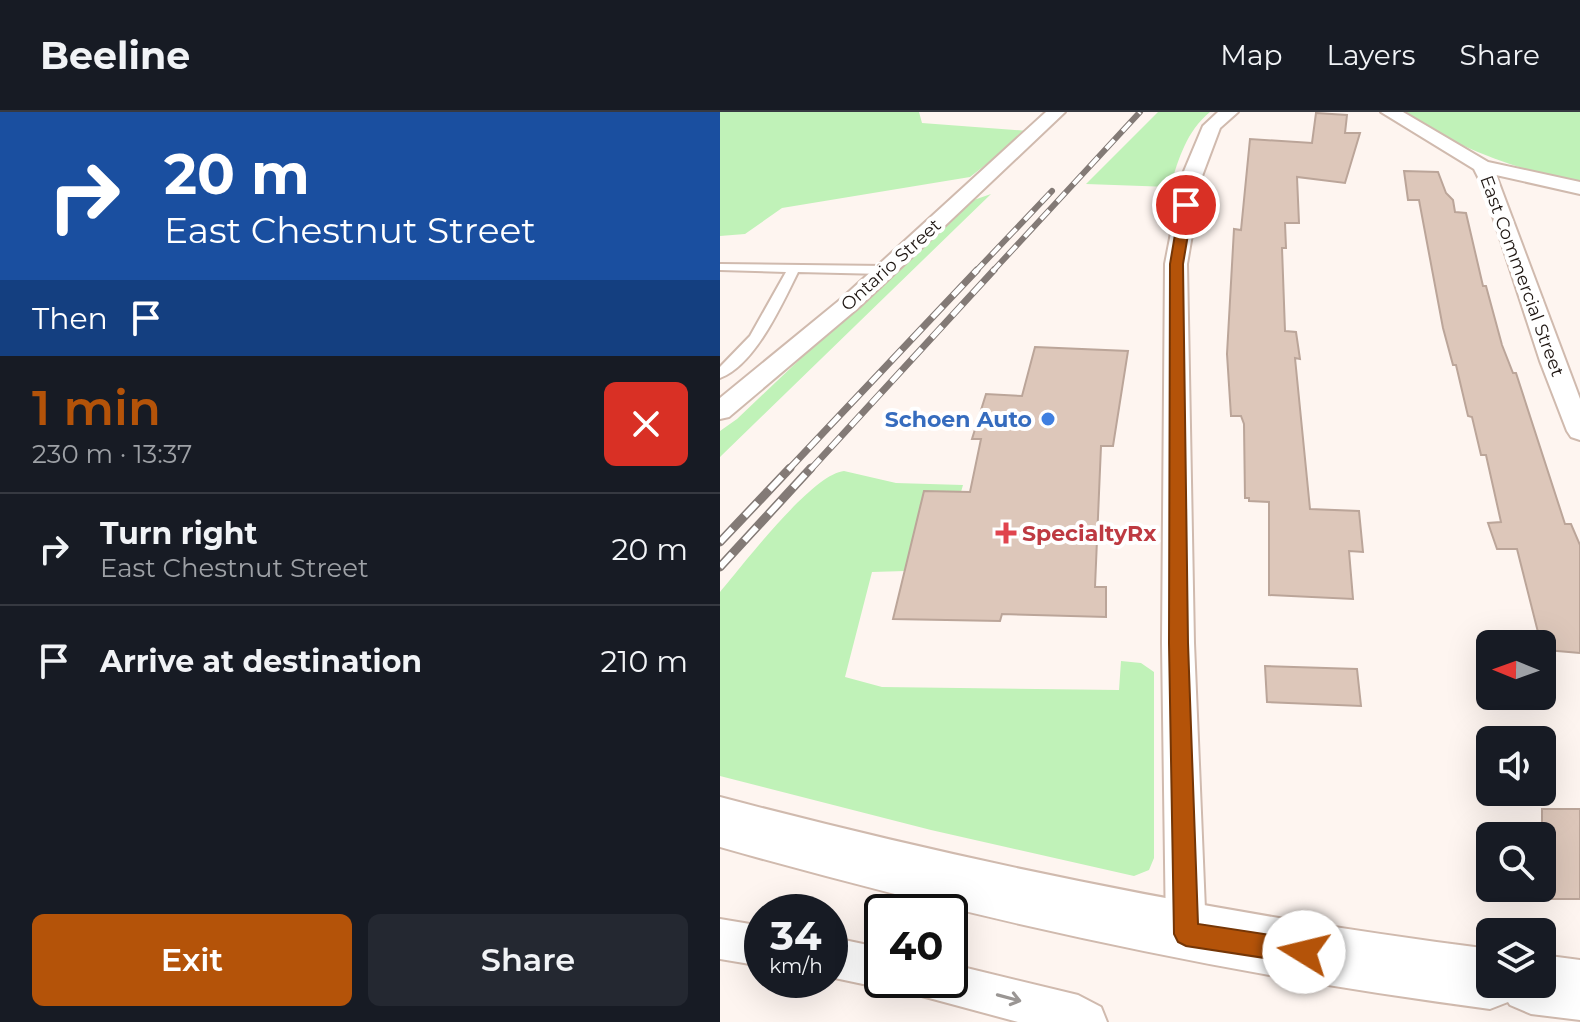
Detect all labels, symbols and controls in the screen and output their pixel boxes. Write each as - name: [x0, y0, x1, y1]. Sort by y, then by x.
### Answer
- text: Beeline: [40, 32, 190, 79]
- text: Map: [1220, 38, 1283, 72]
- text: Layers: [1327, 38, 1416, 72]
- text: Share: [1460, 38, 1540, 72]
- text: 20 m: [164, 140, 310, 208]
- icon: right: [32, 144, 136, 248]
- pin: [1152, 171, 1220, 239]
- street label: East Commercial Street: [1475, 172, 1569, 380]
- icon: arrive: [1164, 183, 1208, 227]
- text: East Chestnut Street: [164, 208, 536, 252]
- street label: Ontario Street: [836, 214, 946, 316]
- icon: arrive: [124, 296, 168, 340]
- text: Then: [32, 300, 108, 337]
- text: 1 min: [32, 379, 161, 437]
- button: close: [604, 382, 688, 466]
- place label: Schoen Auto: [885, 406, 1032, 433]
- marker: Schoen Auto: [1039, 410, 1057, 428]
- text: 230 m · 13:37: [32, 438, 192, 470]
- text: Turn right: [100, 515, 257, 552]
- place label: SpecialtyRx: [1022, 520, 1156, 547]
- marker: SpecialtyRx: [997, 524, 1015, 542]
- icon: right: [32, 527, 76, 571]
- text: 20 m: [611, 531, 688, 568]
- text: East Chestnut Street: [100, 552, 369, 584]
- north arrow: [1476, 630, 1556, 710]
- map controls: [1476, 630, 1556, 998]
- icon: arrive: [32, 639, 76, 683]
- text: Arrive at destination: [100, 643, 422, 680]
- text: 210 m: [601, 643, 688, 680]
- button: sound: [1476, 726, 1556, 806]
- button: search: [1476, 822, 1556, 902]
- speed limit sign: 40: [864, 894, 968, 998]
- position arrow: [1262, 910, 1346, 994]
- text: 34: [770, 911, 822, 960]
- button: Exit: [32, 914, 352, 1006]
- button: Share: [368, 914, 688, 1006]
- button: layers: [1476, 918, 1556, 998]
- text: km/h: [769, 954, 823, 978]
- one-way arrow: [995, 991, 1021, 1006]

